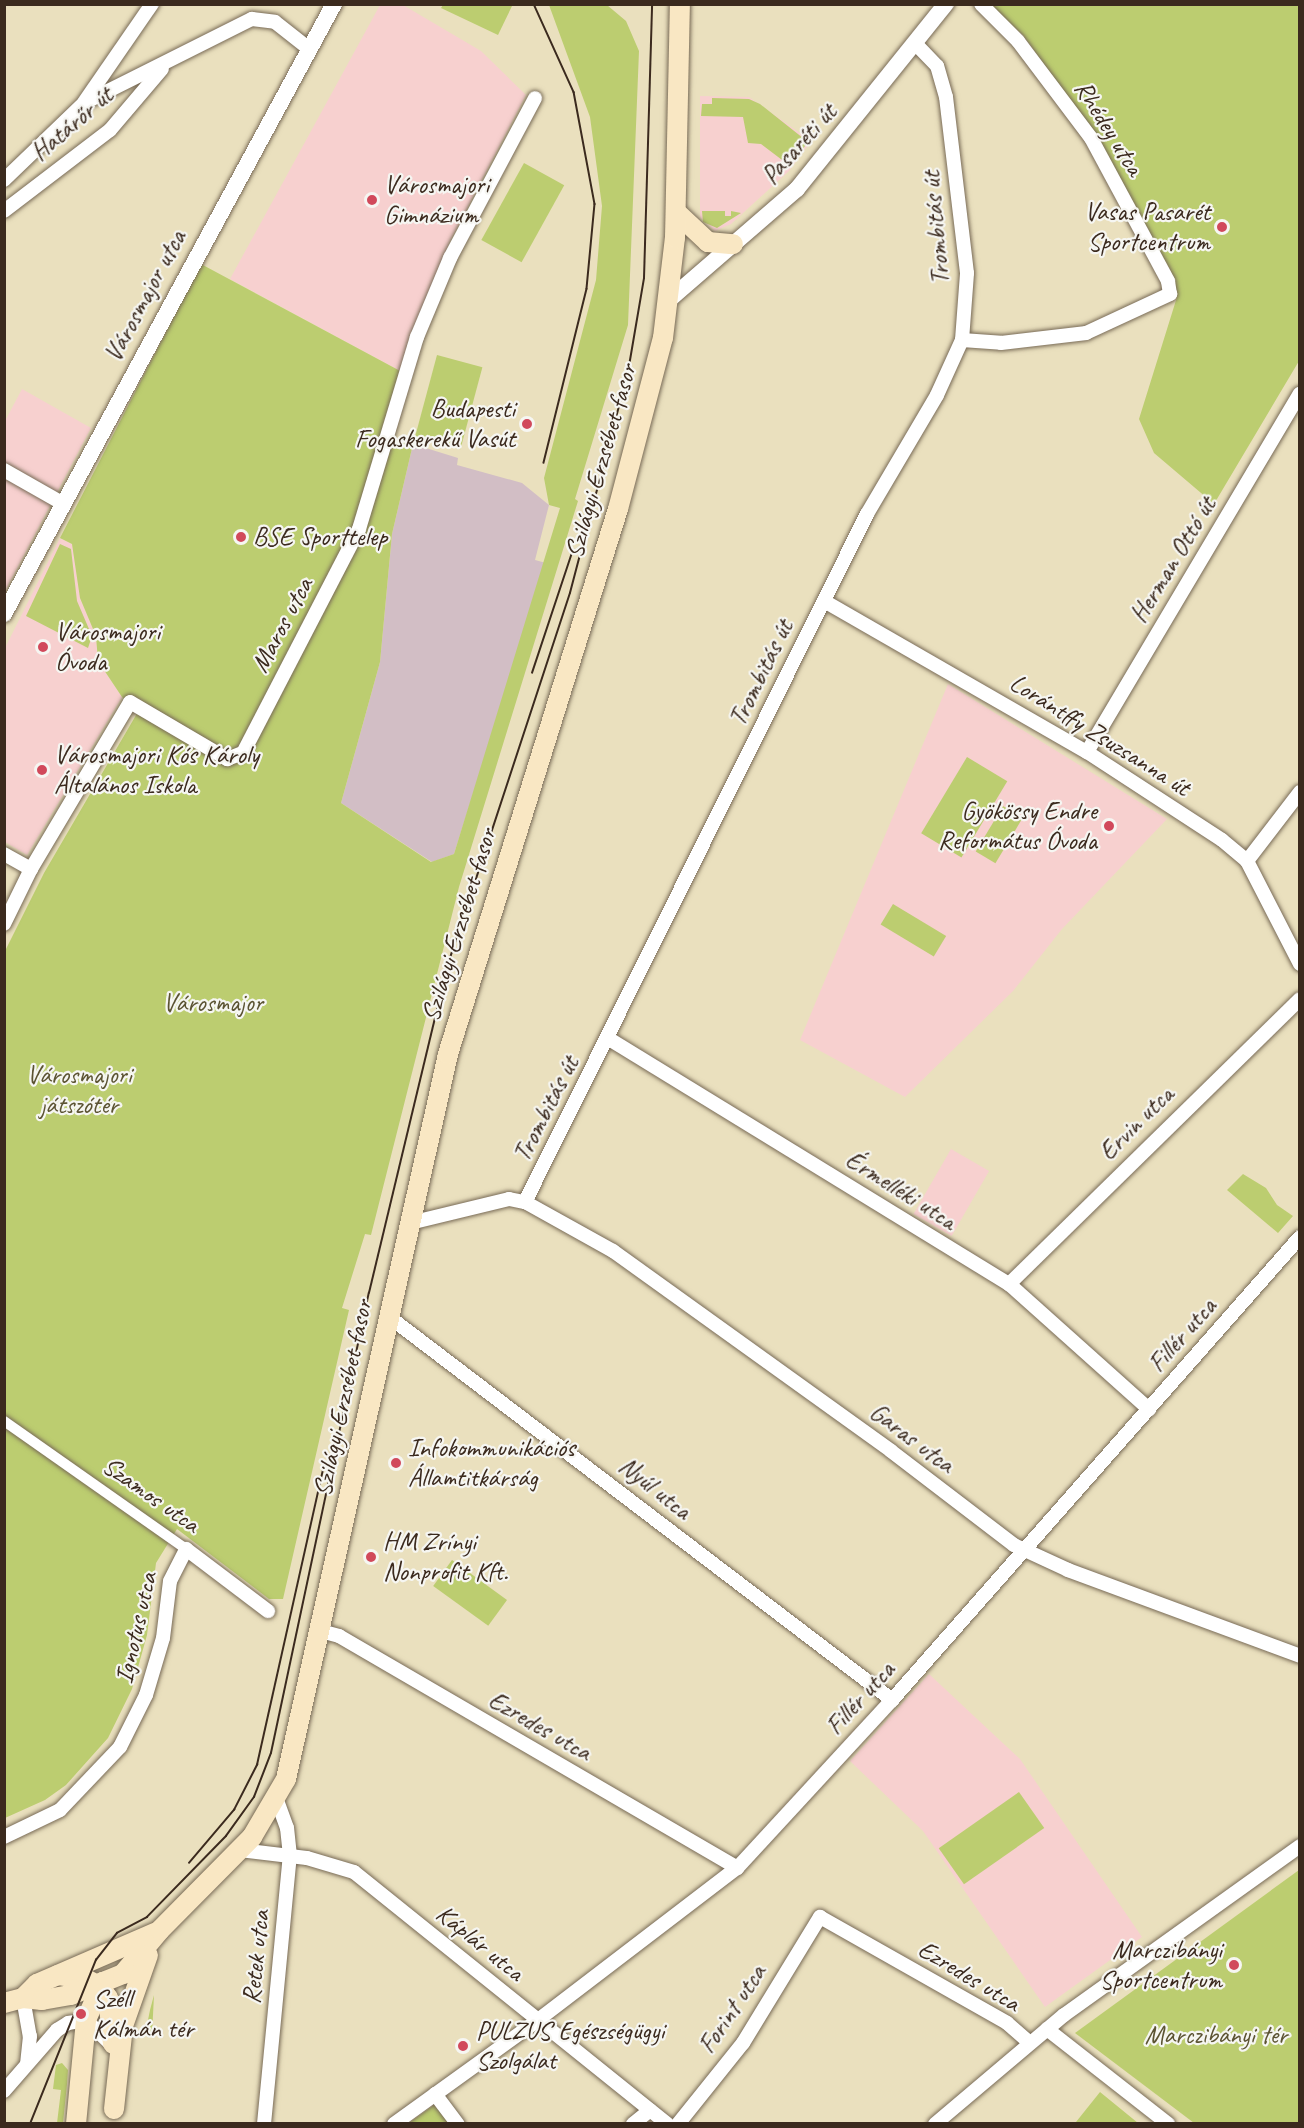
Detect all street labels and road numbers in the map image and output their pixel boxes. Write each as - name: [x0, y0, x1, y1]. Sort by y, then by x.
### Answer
- street label: Rhédey utca: [1068, 75, 1150, 181]
- street label: Határőr út: [25, 80, 119, 168]
- street label: Pasaréti út: [755, 97, 843, 191]
- street label: Trombitás út: [916, 170, 956, 286]
- street label: Városmajor utca: [97, 225, 193, 367]
- street label: Szilágyi Erzsébet fasor: [558, 360, 644, 562]
- street label: Herman Ottó út: [1123, 491, 1223, 629]
- street label: Maros utca: [244, 573, 320, 677]
- street label: Trombitás út: [722, 615, 800, 731]
- street label: Lorántffy Zsuzsanna út: [1004, 667, 1196, 803]
- street label: Szilágyi Erzsébet fasor: [415, 824, 503, 1026]
- street label: Trombitás út: [506, 1051, 586, 1167]
- street label: Ervin utca: [1092, 1079, 1180, 1167]
- street label: Érmelléki utca: [840, 1144, 962, 1236]
- street label: Fillér utca: [1141, 1292, 1223, 1378]
- street label: Szilágyi Erzsébet fasor: [307, 1297, 379, 1499]
- street label: Garas utca: [864, 1396, 960, 1480]
- street label: Szamos utca: [97, 1450, 205, 1540]
- street label: Nyúl utca: [613, 1450, 697, 1526]
- street label: Ignotus utca: [108, 1570, 164, 1686]
- street label: Fillér utca: [819, 1655, 901, 1741]
- street label: Ezredes utca: [484, 1685, 596, 1767]
- street label: Káplár utca: [430, 1898, 530, 1988]
- street label: Retek utca: [236, 1909, 276, 2005]
- street label: Ezredes utca: [913, 1934, 1025, 2018]
- street label: Forint utca: [691, 1959, 773, 2059]

